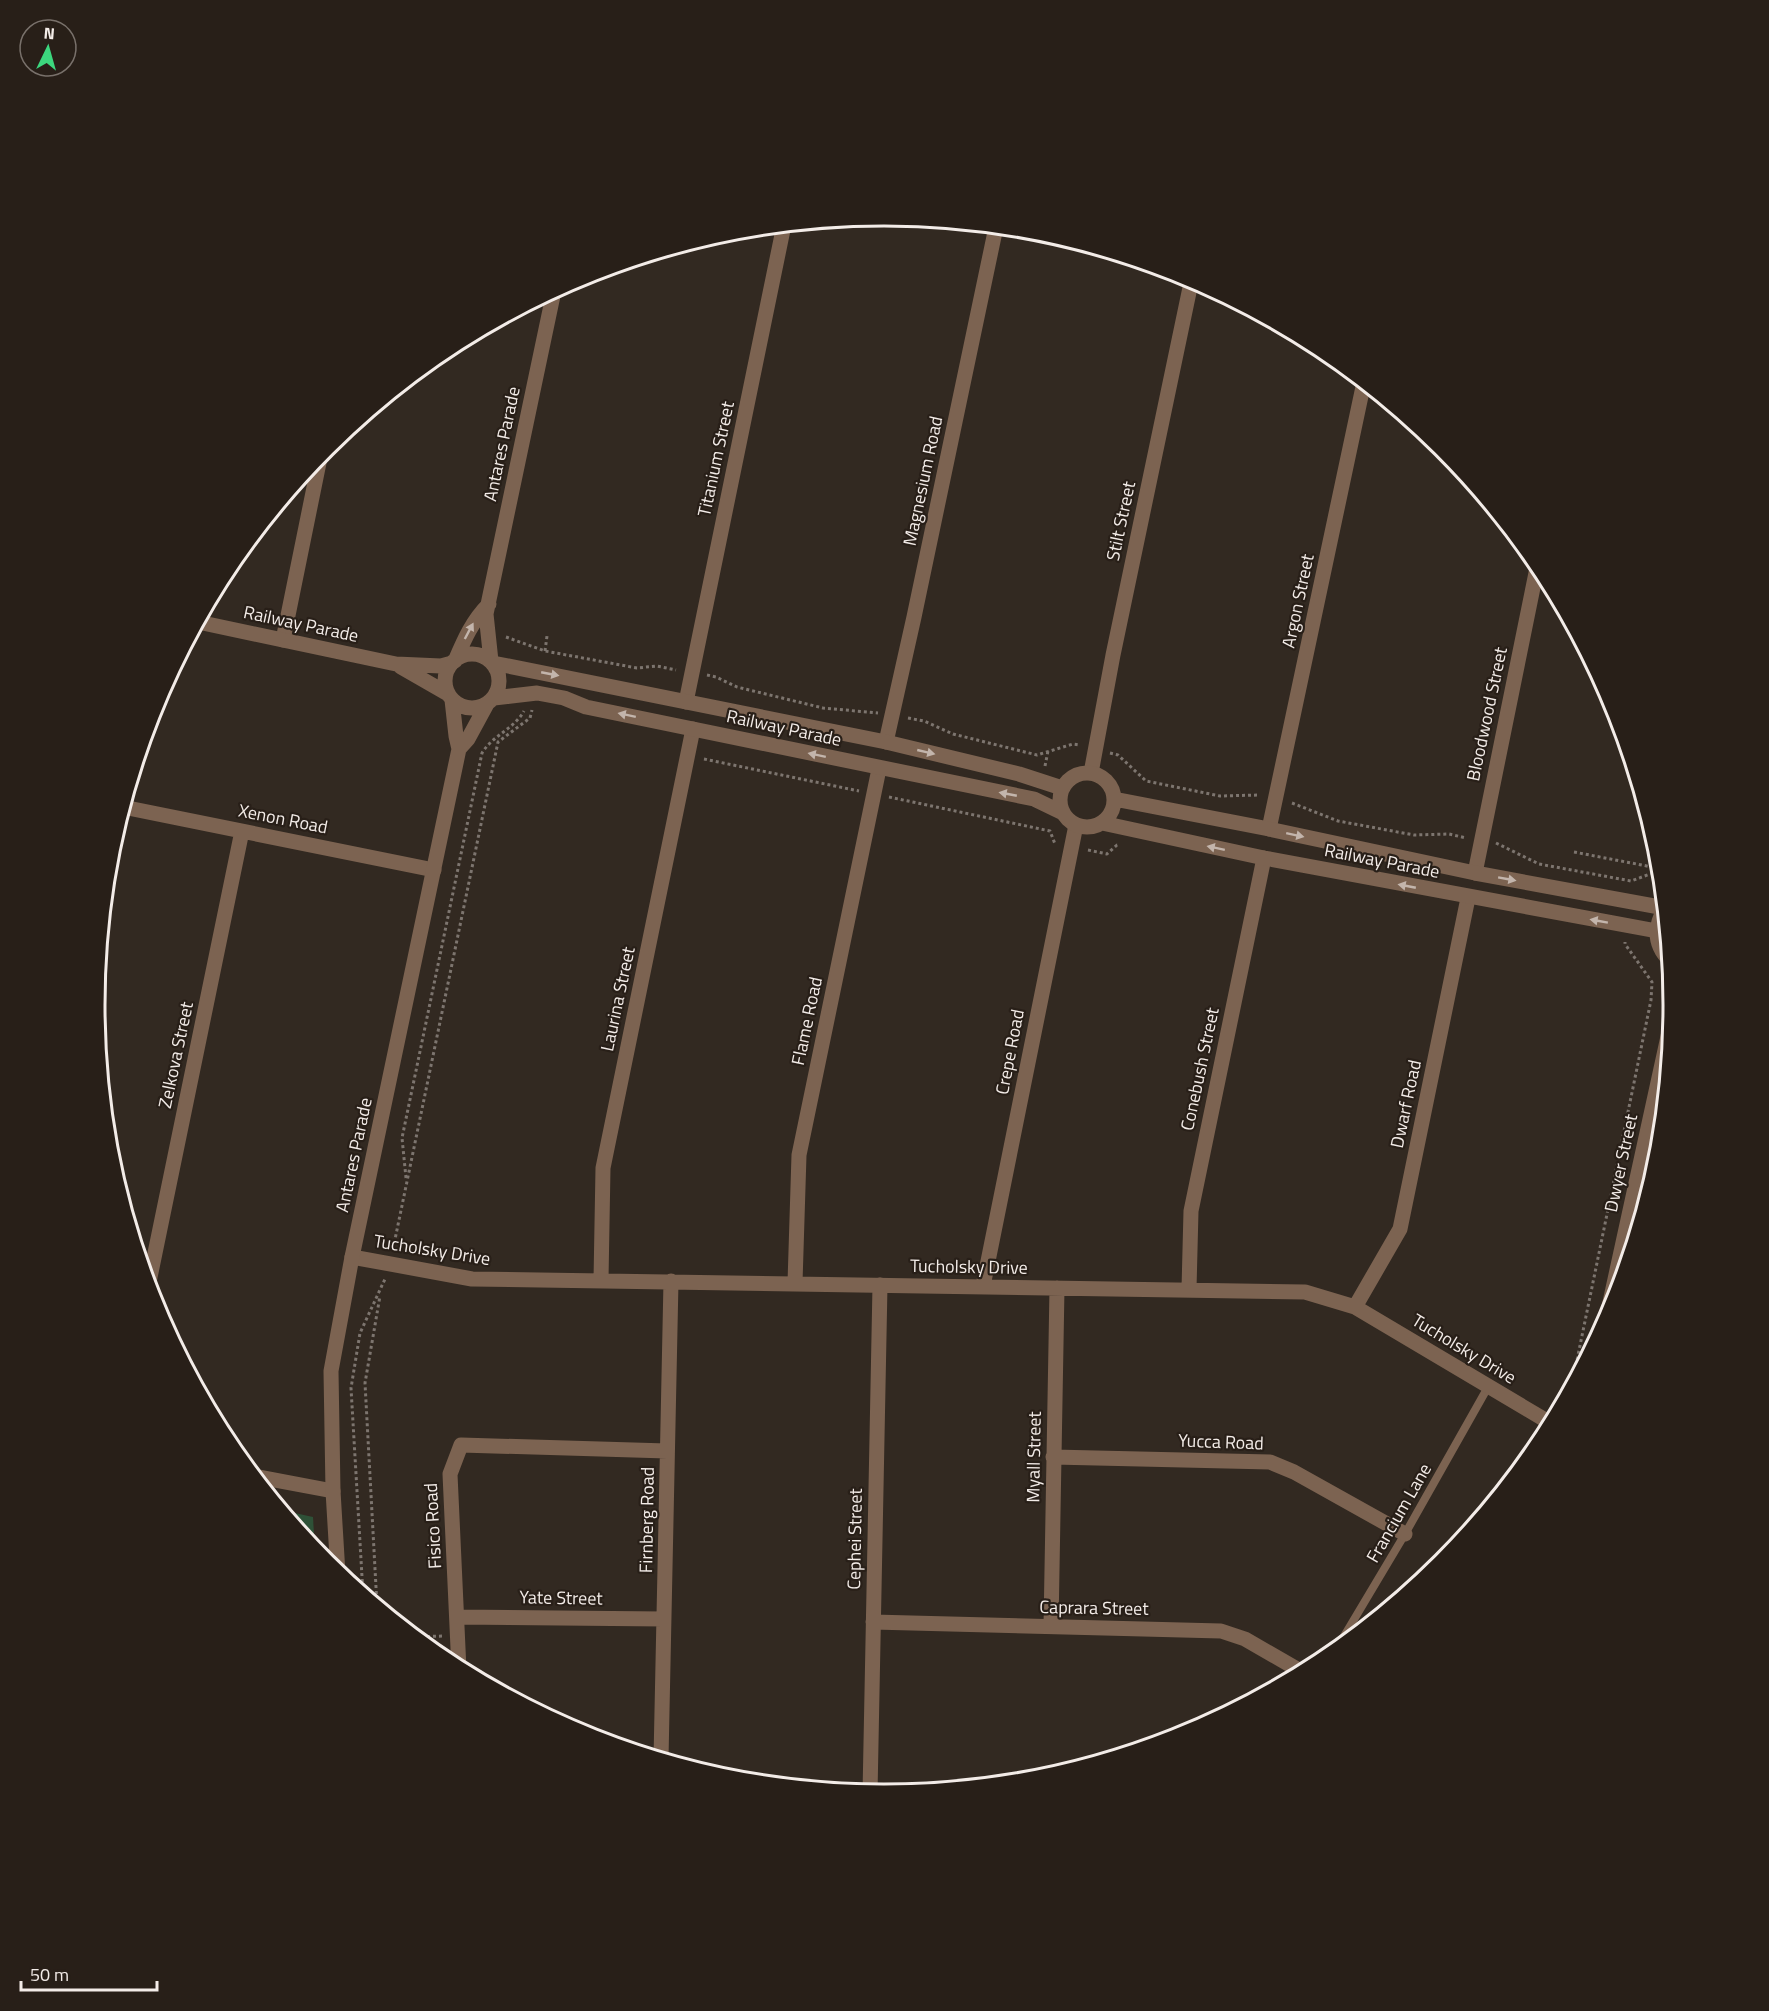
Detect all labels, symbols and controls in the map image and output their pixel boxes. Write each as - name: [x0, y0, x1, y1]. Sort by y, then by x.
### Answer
- north arrow: [18, 18, 78, 78]
- text: N: [43, 21, 56, 45]
- street label: Antares Parade: [476, 384, 527, 504]
- street label: Titanium Street: [690, 398, 741, 519]
- street label: Magnesium Road: [896, 414, 949, 548]
- street label: Stilt Street: [1099, 478, 1142, 563]
- street label: Argon Street: [1274, 551, 1321, 650]
- street label: Railway Parade: [241, 598, 361, 649]
- one-way arrow: [464, 622, 474, 639]
- street label: Bloodwood Street: [1459, 644, 1514, 783]
- one-way arrow: [541, 670, 560, 679]
- street label: Railway Parade: [724, 702, 844, 753]
- one-way arrow: [617, 710, 636, 719]
- one-way arrow: [917, 748, 936, 758]
- one-way arrow: [808, 750, 827, 760]
- one-way arrow: [999, 789, 1018, 798]
- street label: Xenon Road: [236, 797, 330, 840]
- one-way arrow: [1286, 830, 1305, 840]
- street label: Railway Parade: [1322, 836, 1442, 885]
- one-way arrow: [1206, 843, 1225, 852]
- one-way arrow: [1498, 875, 1517, 884]
- one-way arrow: [1397, 881, 1416, 890]
- one-way arrow: [1589, 916, 1608, 925]
- street label: Laurina Street: [593, 943, 642, 1054]
- street label: Flame Road: [784, 974, 829, 1068]
- street label: Zelkova Street: [151, 998, 200, 1111]
- street label: Conebush Street: [1173, 1004, 1226, 1133]
- street label: Crepe Road: [988, 1007, 1031, 1097]
- street label: Dwarf Road: [1383, 1057, 1428, 1150]
- street label: Antares Parade: [328, 1095, 379, 1215]
- street label: Dwyer Street: [1597, 1111, 1644, 1214]
- street label: Tucholsky Drive: [372, 1227, 492, 1272]
- street label: Tucholsky Drive: [910, 1252, 1028, 1281]
- street label: Tucholsky Drive: [1407, 1307, 1522, 1390]
- street label: Myall Street: [1019, 1410, 1048, 1503]
- street label: Yucca Road: [1178, 1427, 1264, 1456]
- street label: Francium Lane: [1359, 1458, 1438, 1567]
- street label: Firnberg Road: [632, 1467, 661, 1573]
- street label: Fisico Road: [417, 1482, 448, 1570]
- street label: Cephei Street: [840, 1487, 869, 1590]
- street label: Yate Street: [519, 1583, 604, 1612]
- street label: Caprara Street: [1039, 1593, 1149, 1622]
- scale bar: [21, 1954, 158, 1992]
- text: 50 m: [30, 1961, 69, 1988]

